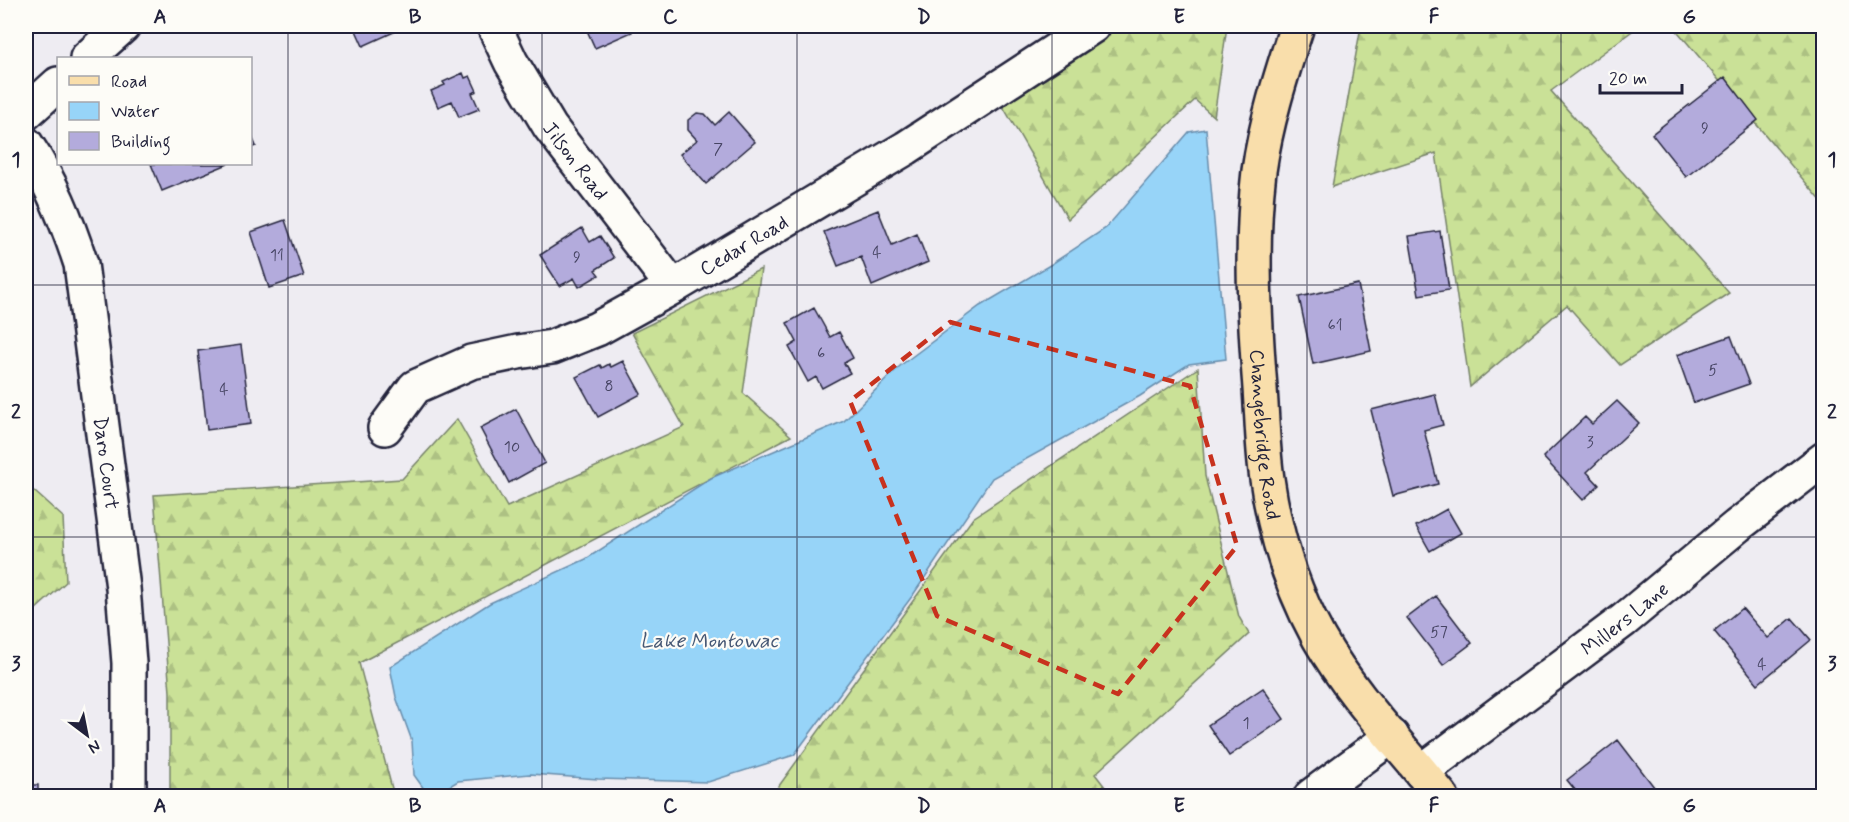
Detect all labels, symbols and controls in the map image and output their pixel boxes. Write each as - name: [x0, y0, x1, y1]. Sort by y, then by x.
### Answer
- text: A: [153, 4, 167, 31]
- text: B: [409, 4, 422, 31]
- text: C: [663, 4, 678, 31]
- text: D: [917, 4, 931, 31]
- text: E: [1173, 4, 1185, 31]
- text: F: [1429, 4, 1440, 31]
- text: G: [1682, 4, 1696, 31]
- legend: [57, 57, 252, 165]
- scale bar: [1600, 57, 1682, 95]
- text: 20 m: [1609, 67, 1647, 91]
- text: Road: [111, 70, 147, 94]
- text: Water: [111, 100, 160, 124]
- street label: Jilson Road: [536, 117, 614, 206]
- house number: 9: [1701, 118, 1709, 139]
- text: Building: [111, 130, 171, 156]
- house number: 7: [713, 139, 723, 160]
- text: 1: [12, 147, 20, 174]
- text: 1: [1828, 147, 1836, 174]
- street label: Cedar Road: [695, 209, 793, 283]
- house number: 4: [872, 242, 882, 263]
- house number: 11: [270, 245, 284, 266]
- house number: 9: [573, 247, 581, 268]
- house number: 61: [1327, 315, 1343, 336]
- house number: 6: [817, 343, 825, 364]
- street label: Changebridge Road: [1242, 348, 1286, 522]
- house number: 5: [1708, 360, 1718, 381]
- house number: 8: [604, 376, 614, 397]
- house number: 4: [219, 379, 229, 400]
- text: 2: [11, 399, 21, 426]
- text: 2: [1827, 399, 1837, 426]
- street label: Daro Court: [86, 415, 125, 511]
- house number: 3: [1586, 432, 1594, 453]
- house number: 10: [504, 437, 520, 458]
- street label: Millers Lane: [1576, 576, 1675, 663]
- house number: 57: [1430, 622, 1448, 643]
- water label: Lake Montowac: [640, 627, 780, 655]
- text: 3: [11, 651, 21, 678]
- text: 3: [1827, 651, 1837, 678]
- house number: 4: [1757, 654, 1767, 675]
- north arrow: [57, 705, 117, 765]
- house number: 1: [1242, 713, 1250, 734]
- text: N: [84, 735, 104, 758]
- text: A: [153, 793, 167, 820]
- text: B: [409, 793, 422, 820]
- text: C: [663, 793, 678, 820]
- text: D: [917, 793, 931, 820]
- text: E: [1173, 793, 1185, 820]
- text: F: [1429, 793, 1440, 820]
- text: G: [1682, 793, 1696, 820]

